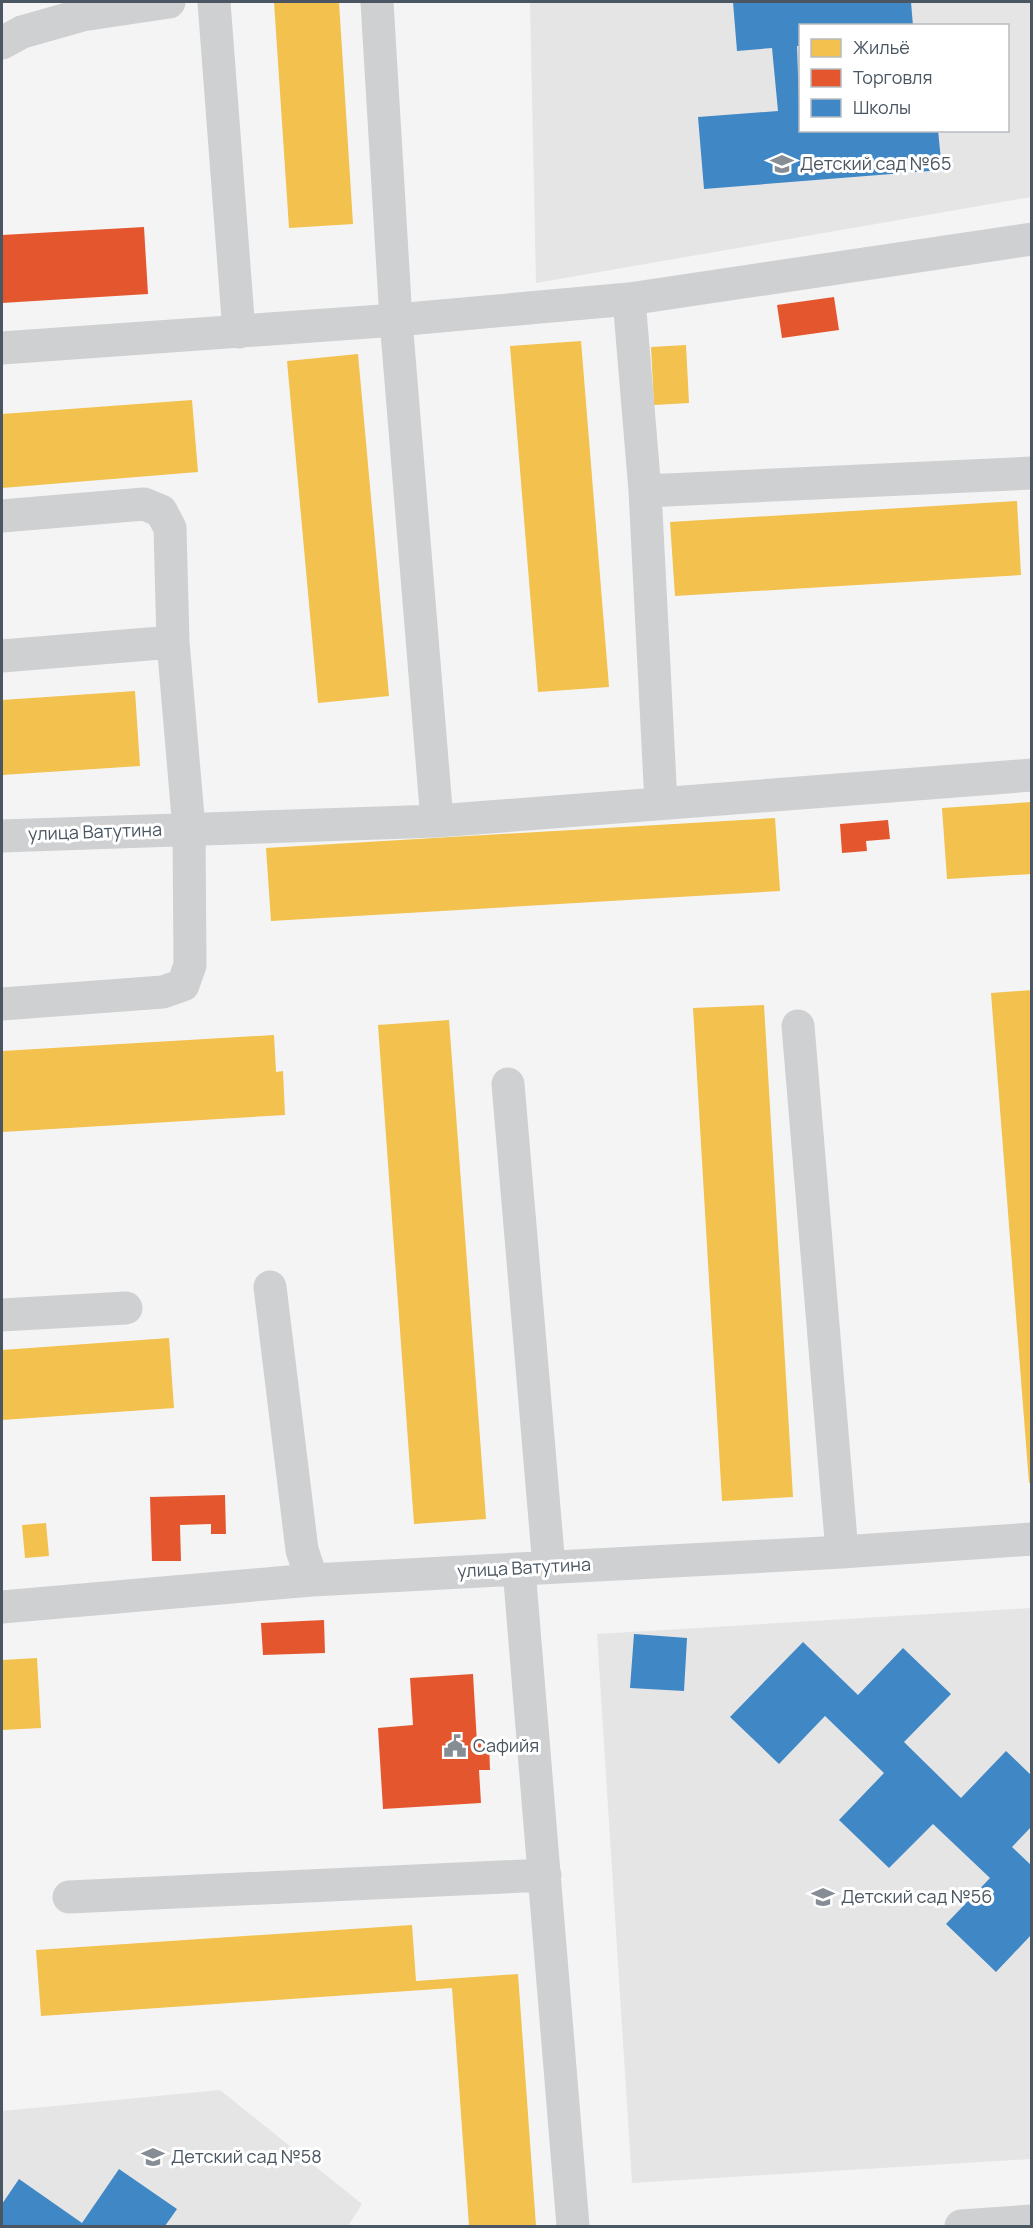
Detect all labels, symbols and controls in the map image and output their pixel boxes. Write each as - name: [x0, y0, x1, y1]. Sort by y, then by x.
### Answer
- legend: [799, 24, 1009, 132]
- text: Жильё: [853, 35, 910, 59]
- text: Торговля: [853, 65, 932, 89]
- text: Школы: [853, 95, 911, 119]
- school or university icon: Детский сад №65: [769, 151, 795, 177]
- place label: Детский сад №65: [800, 151, 951, 175]
- street label: улица Ватутина: [28, 817, 162, 845]
- street label: улица Ватутина: [456, 1552, 591, 1582]
- public building icon: Сафийя: [442, 1733, 468, 1759]
- place label: Сафийя: [473, 1733, 539, 1757]
- school or university icon: Детский сад №56: [810, 1884, 836, 1910]
- place label: Детский сад №56: [841, 1884, 992, 1908]
- school or university icon: Детский сад №58: [140, 2144, 166, 2170]
- place label: Детский сад №58: [171, 2144, 322, 2168]

